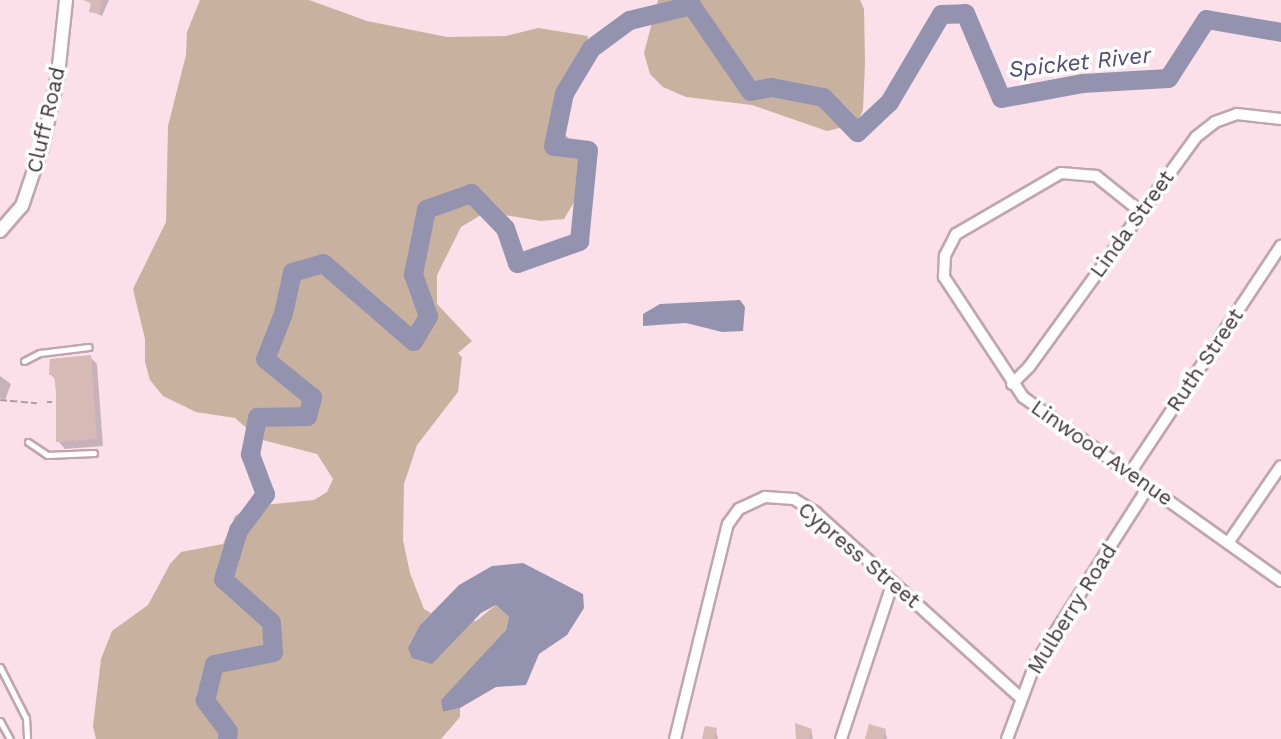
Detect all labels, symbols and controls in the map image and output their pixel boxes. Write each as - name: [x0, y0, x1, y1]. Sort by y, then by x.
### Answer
- water label: Spicket River: [1007, 42, 1153, 84]
- street label: Cluff Road: [21, 64, 71, 176]
- street label: Linda Street: [1085, 165, 1179, 283]
- street label: Ruth Street: [1161, 304, 1249, 416]
- street label: Linwood Avenue: [1026, 394, 1178, 512]
- street label: Cypress Street: [793, 497, 925, 613]
- street label: Mulberry Road: [1022, 539, 1122, 679]

